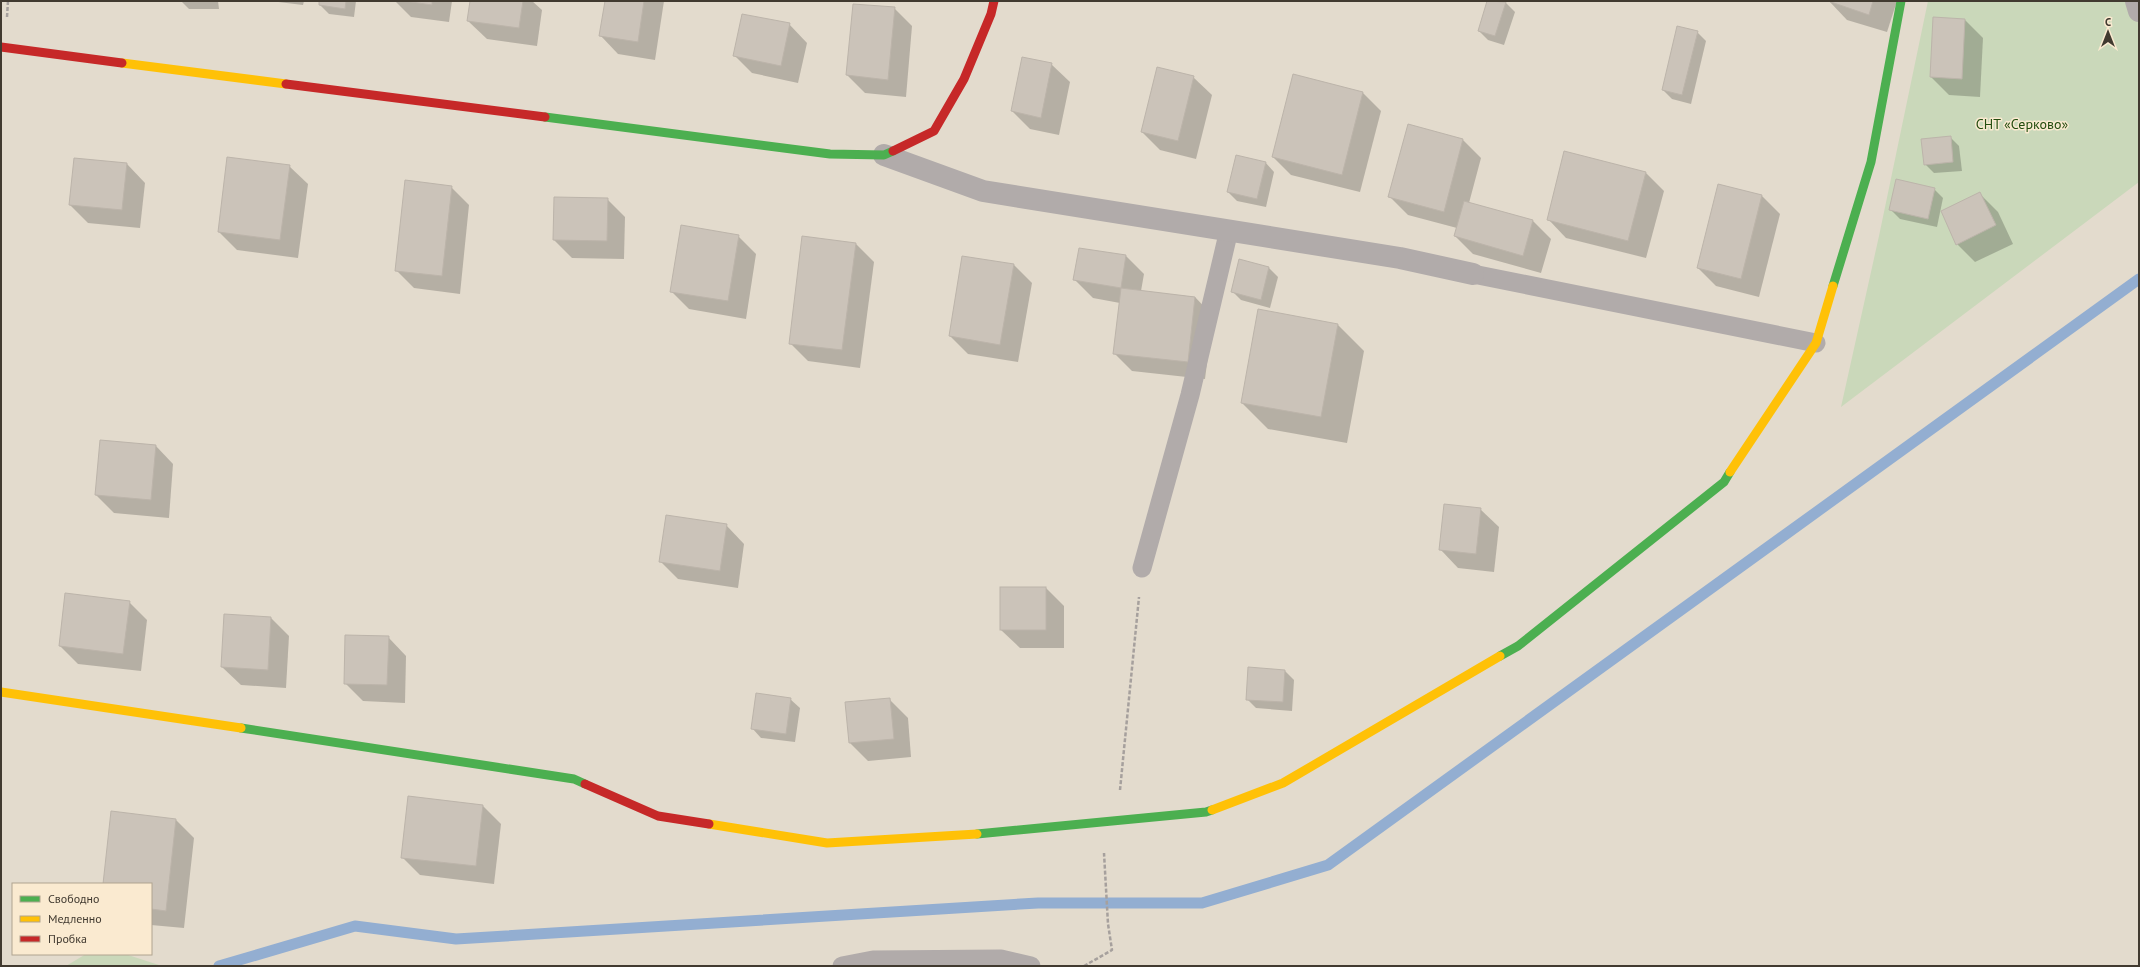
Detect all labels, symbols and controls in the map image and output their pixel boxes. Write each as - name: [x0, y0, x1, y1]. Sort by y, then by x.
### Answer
- north arrow: [2088, 12, 2128, 52]
- text: С: [2105, 15, 2111, 29]
- park label: СНТ «Серково»: [1976, 115, 2069, 133]
- legend: [12, 883, 152, 955]
- text: Свободно: [48, 891, 99, 906]
- text: Медленно: [48, 911, 102, 926]
- text: Пробка: [48, 931, 87, 946]

